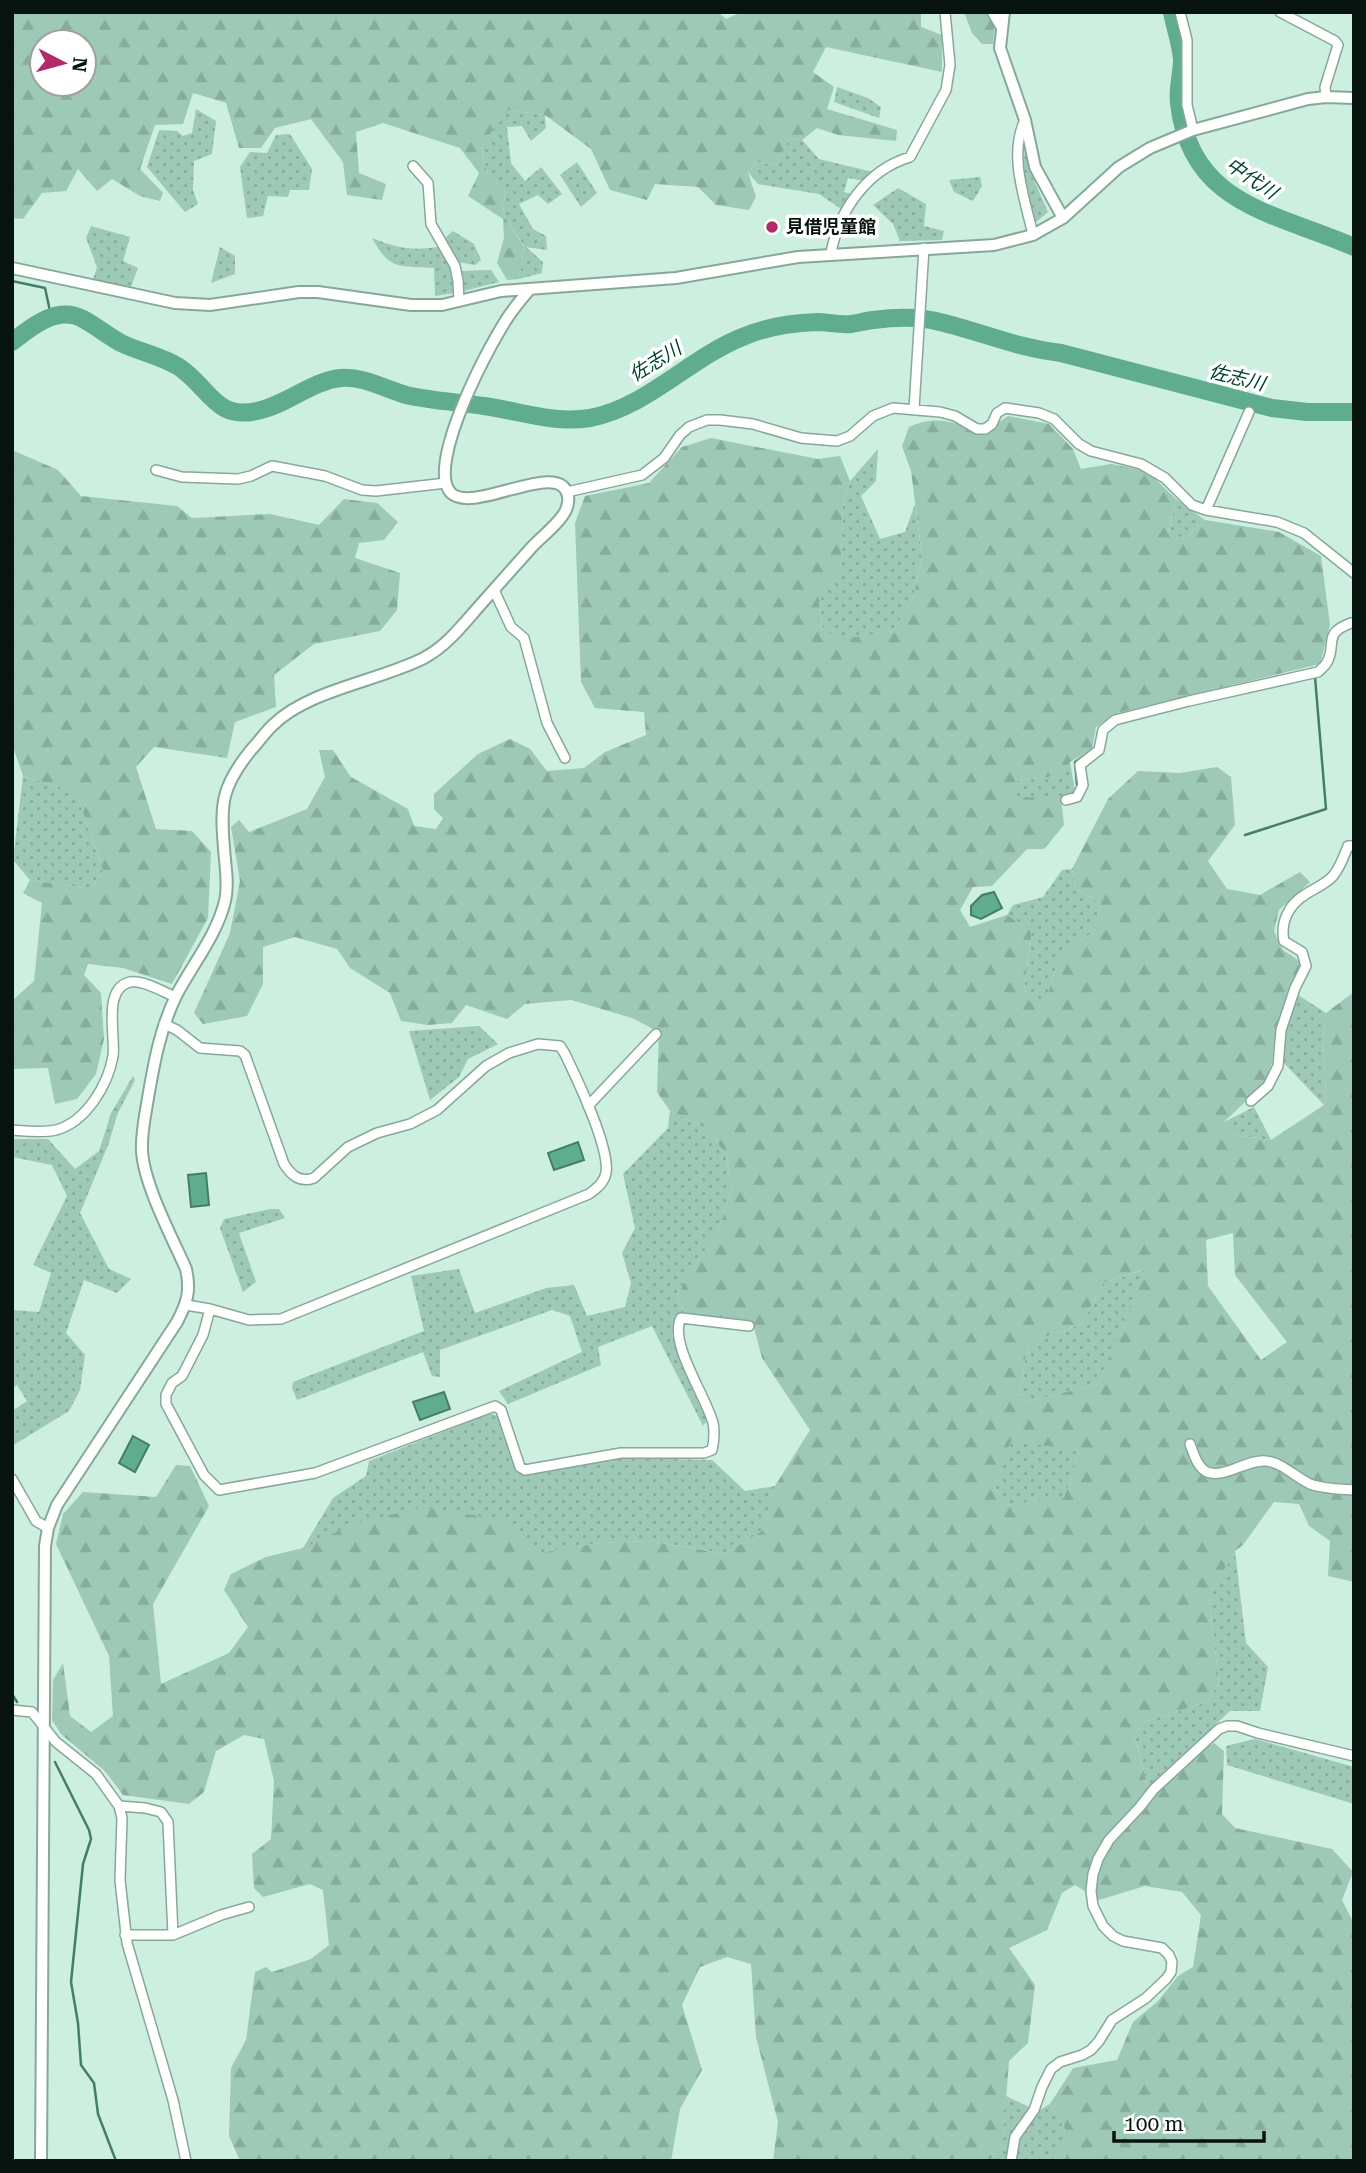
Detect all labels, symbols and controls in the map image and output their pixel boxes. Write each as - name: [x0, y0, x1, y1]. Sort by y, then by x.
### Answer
- north arrow: [28, 28, 98, 98]
- text: N: [67, 56, 92, 74]
- water label: 中代川: [1222, 153, 1283, 205]
- place label: 見借児童館: [786, 216, 876, 237]
- marker: 見借児童館: [764, 219, 780, 235]
- water label: 佐志川: [625, 336, 687, 386]
- water label: 佐志川: [1206, 359, 1269, 396]
- scale bar: [1114, 2100, 1264, 2144]
- text: 100 m: [1124, 2112, 1184, 2136]

